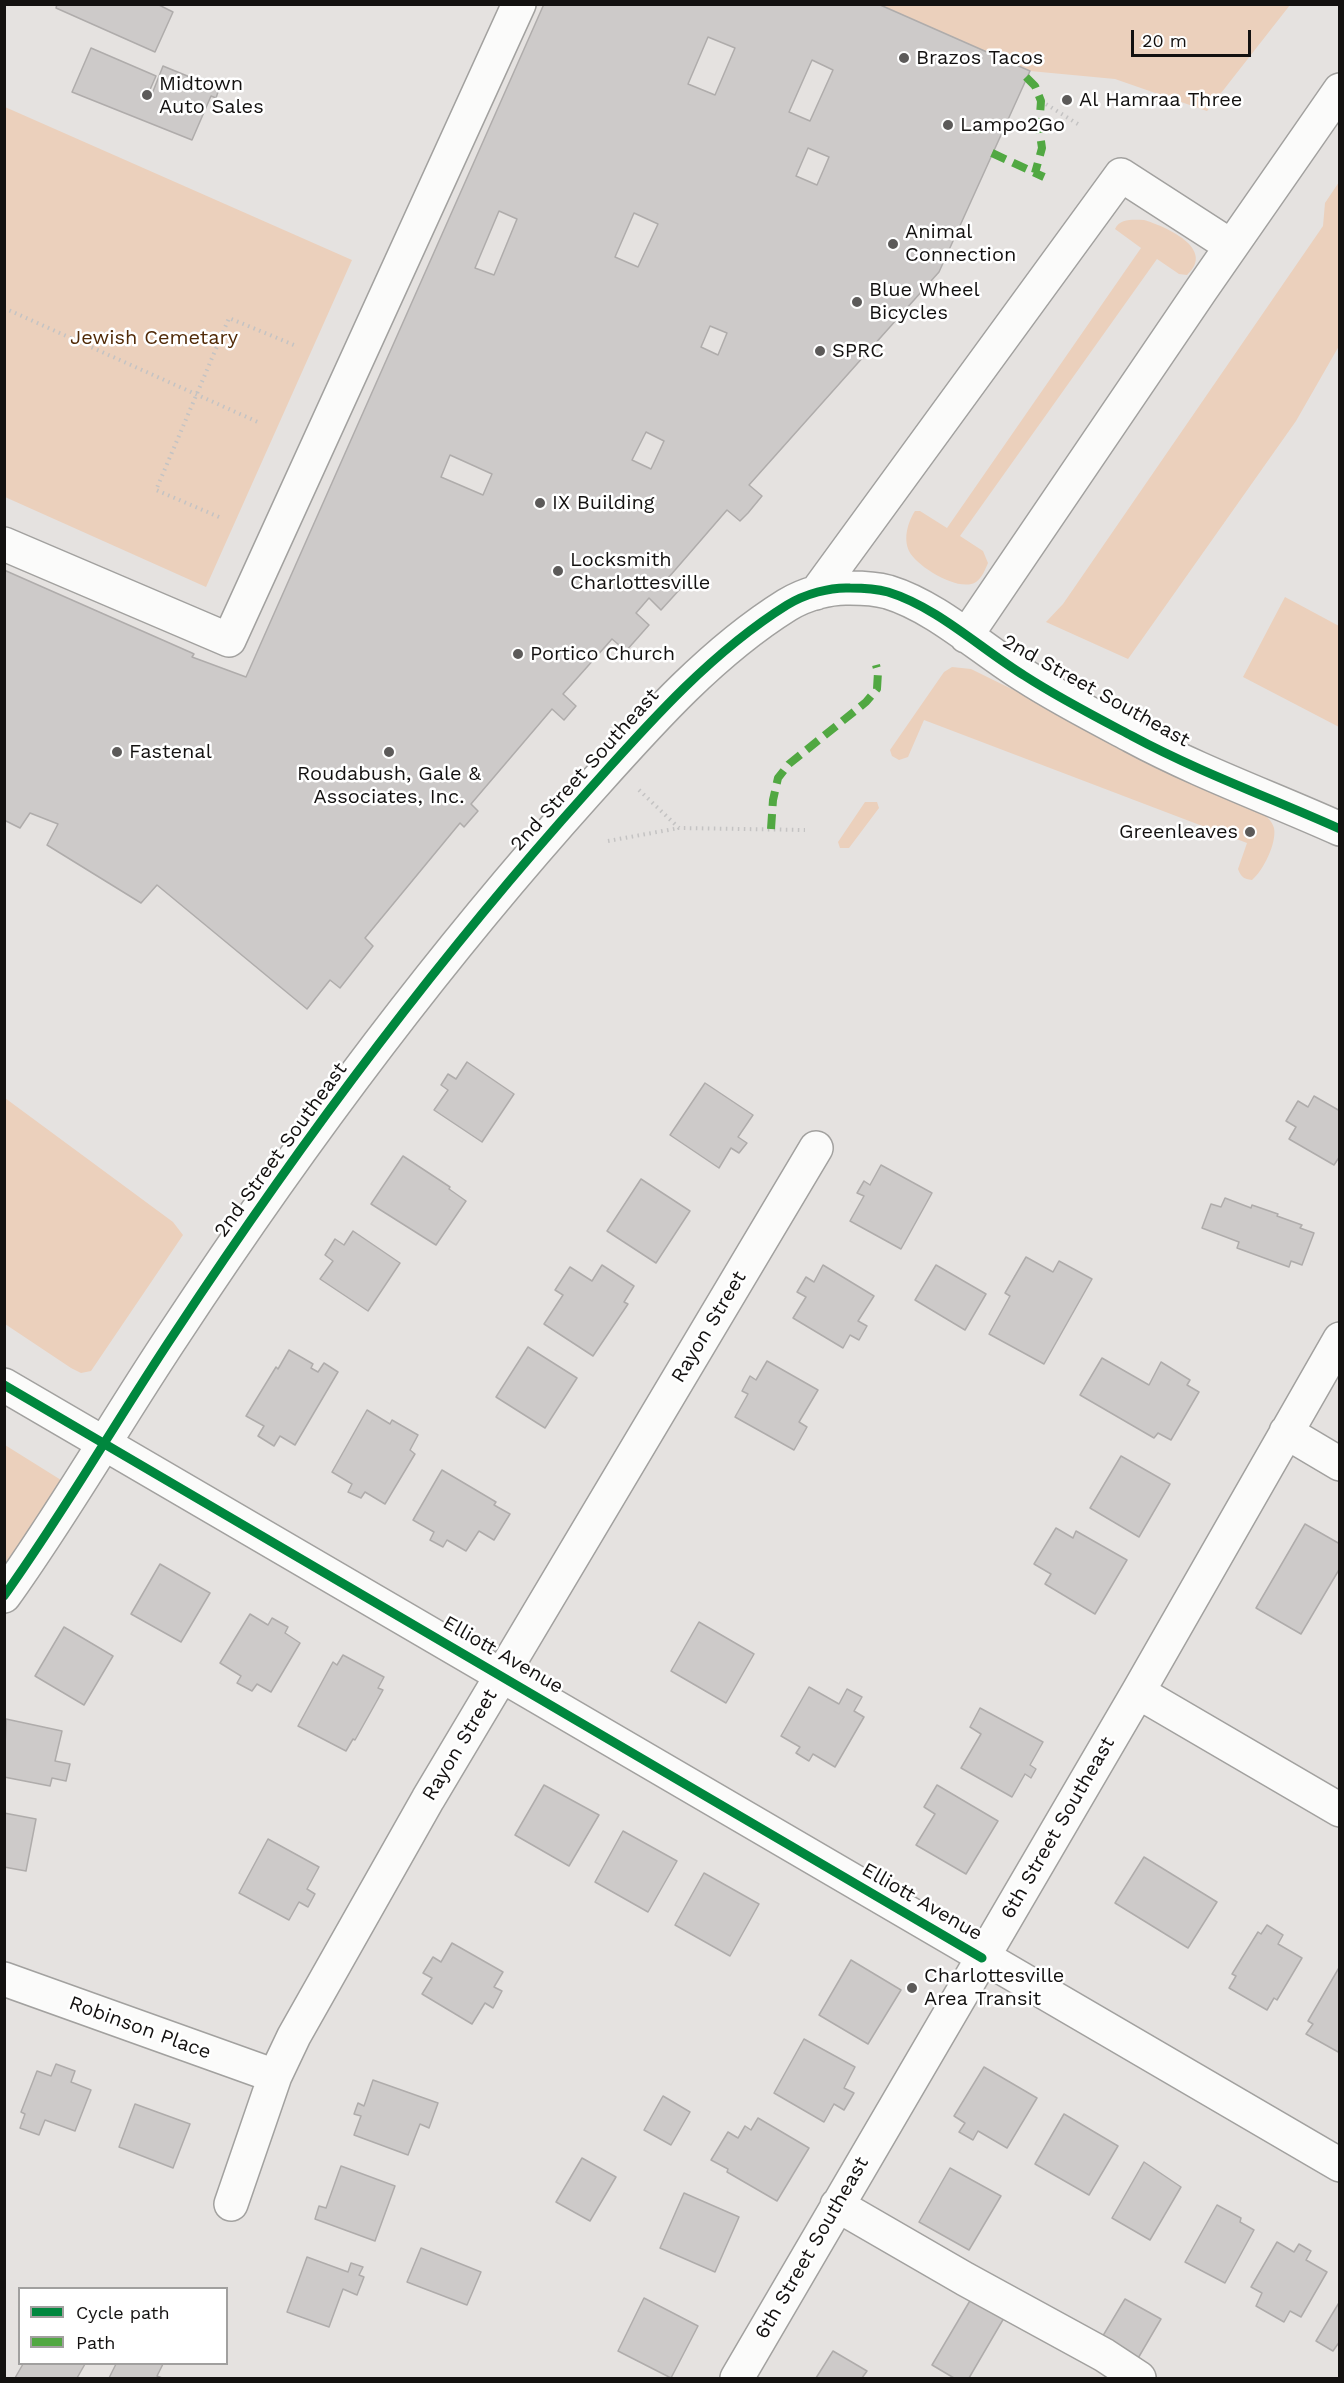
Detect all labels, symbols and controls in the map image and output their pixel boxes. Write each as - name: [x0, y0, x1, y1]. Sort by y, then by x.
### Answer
- scale bar: [1134, 18, 1254, 56]
- text: 20 m: [1142, 30, 1187, 51]
- place label: Brazos Tacos: [916, 46, 1043, 70]
- marker: Brazos Tacos: [897, 51, 911, 65]
- place label: Midtown Auto Sales: [159, 72, 264, 119]
- marker: Midtown Auto Sales: [140, 88, 154, 102]
- place label: Al Hamraa Three: [1079, 88, 1242, 112]
- marker: Al Hamraa Three: [1060, 93, 1074, 107]
- place label: Lampo2Go: [960, 113, 1065, 137]
- marker: Lampo2Go: [941, 118, 955, 132]
- place label: Animal Connection: [905, 220, 1016, 267]
- marker: Animal Connection: [886, 237, 900, 251]
- place label: Blue Wheel Bicycles: [869, 278, 980, 325]
- marker: Blue Wheel Bicycles: [850, 295, 864, 309]
- park label: Jewish Cemetary: [70, 326, 238, 350]
- place label: SPRC: [832, 339, 884, 363]
- marker: SPRC: [813, 344, 827, 358]
- place label: IX Building: [552, 491, 654, 515]
- marker: IX Building: [533, 496, 547, 510]
- place label: Locksmith Charlottesville: [570, 548, 710, 595]
- marker: Locksmith Charlottesville: [551, 564, 565, 578]
- street label: 2nd Street Southeast: [998, 630, 1194, 752]
- place label: Portico Church: [530, 642, 675, 666]
- marker: Portico Church: [511, 647, 525, 661]
- street label: 2nd Street Southeast: [506, 684, 664, 856]
- place label: Fastenal: [129, 740, 212, 764]
- marker: Fastenal: [110, 745, 124, 759]
- marker: Roudabush, Gale & Associates, Inc.: [382, 745, 396, 759]
- place label: Roudabush, Gale & Associates, Inc.: [297, 762, 481, 809]
- place label: Greenleaves: [1119, 820, 1238, 844]
- marker: Greenleaves: [1243, 825, 1257, 839]
- street label: 2nd Street Southeast: [210, 1058, 352, 1242]
- street label: Rayon Street: [666, 1267, 752, 1387]
- street label: Elliott Avenue: [438, 1611, 568, 1699]
- street label: Rayon Street: [417, 1685, 503, 1805]
- street label: 6th Street Southeast: [996, 1733, 1120, 1923]
- street label: Elliott Avenue: [857, 1858, 987, 1946]
- place label: Charlottesville Area Transit: [924, 1964, 1064, 2011]
- marker: Charlottesville Area Transit: [905, 1981, 919, 1995]
- street label: Robinson Place: [66, 1991, 214, 2065]
- street label: 6th Street Southeast: [750, 2153, 874, 2343]
- legend: [18, 2287, 228, 2365]
- text: Cycle path: [76, 2302, 170, 2323]
- text: Path: [76, 2332, 116, 2353]

